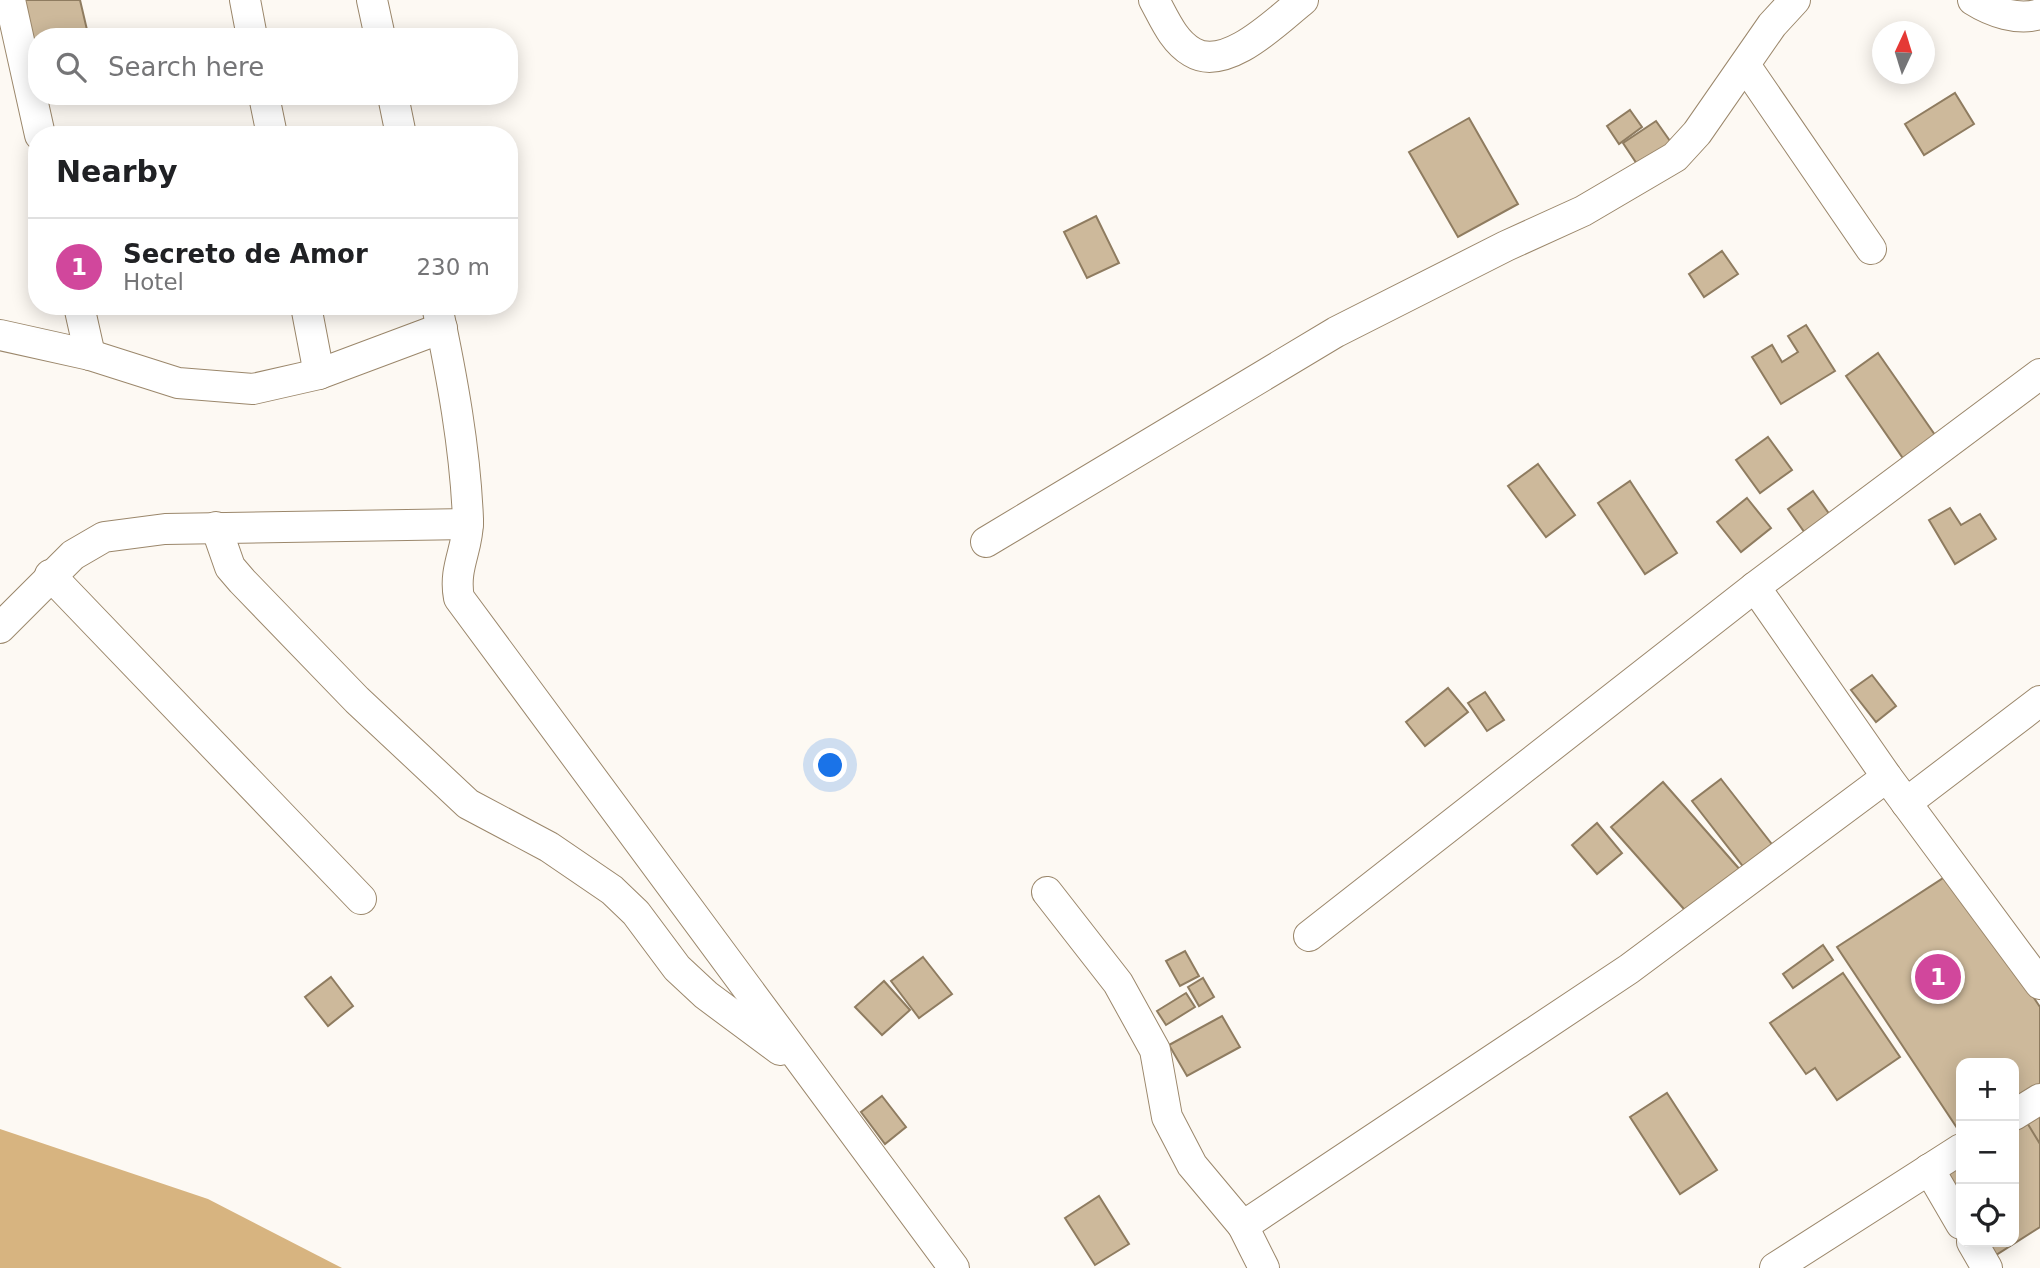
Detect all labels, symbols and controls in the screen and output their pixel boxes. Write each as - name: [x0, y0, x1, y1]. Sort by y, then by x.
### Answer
- north arrow: [1872, 21, 1935, 84]
- search box: [28, 28, 518, 105]
- icon: search: [52, 48, 90, 86]
- text: Search here: [108, 52, 264, 82]
- text: Nearby: [56, 154, 178, 189]
- text: Secreto de Amor: [123, 239, 368, 269]
- text: 1: [71, 254, 87, 280]
- text: 230 m: [416, 254, 490, 280]
- text: Hotel: [123, 269, 184, 295]
- your location: [813, 748, 847, 782]
- pin: 1: [1915, 951, 1961, 1003]
- map controls: [1956, 1058, 2019, 1247]
- button: +: [1956, 1058, 2019, 1121]
- button: −: [1956, 1121, 2019, 1184]
- button: locate: [1956, 1184, 2019, 1247]

